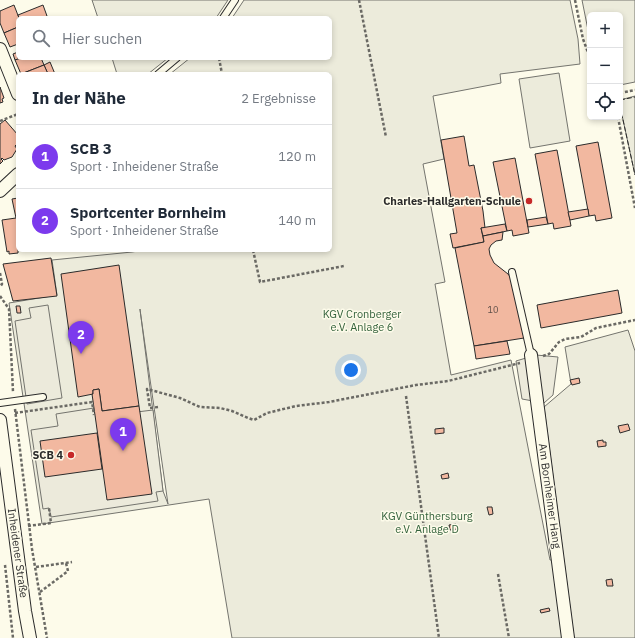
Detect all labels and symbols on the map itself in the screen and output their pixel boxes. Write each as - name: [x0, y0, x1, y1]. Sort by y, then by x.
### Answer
- place label: Charles-Hallgarten-Schule: [383, 194, 521, 208]
- marker: Charles-Hallgarten-Schule: [524, 196, 534, 206]
- house number: 10: [488, 304, 498, 315]
- park label: KGV Cronberger e.V. Anlage 6: [323, 307, 401, 334]
- pin: 2: [68, 321, 94, 354]
- your location: [341, 360, 361, 380]
- pin: 1: [110, 418, 136, 451]
- street label: Am Bornheimer Hang: [536, 443, 564, 550]
- place label: SCB 4: [32, 448, 63, 462]
- marker: SCB 4: [66, 450, 76, 460]
- street label: Inheidener Straße: [5, 507, 31, 599]
- park label: KGV Günthersburg e.V. Anlage D: [381, 509, 473, 536]

